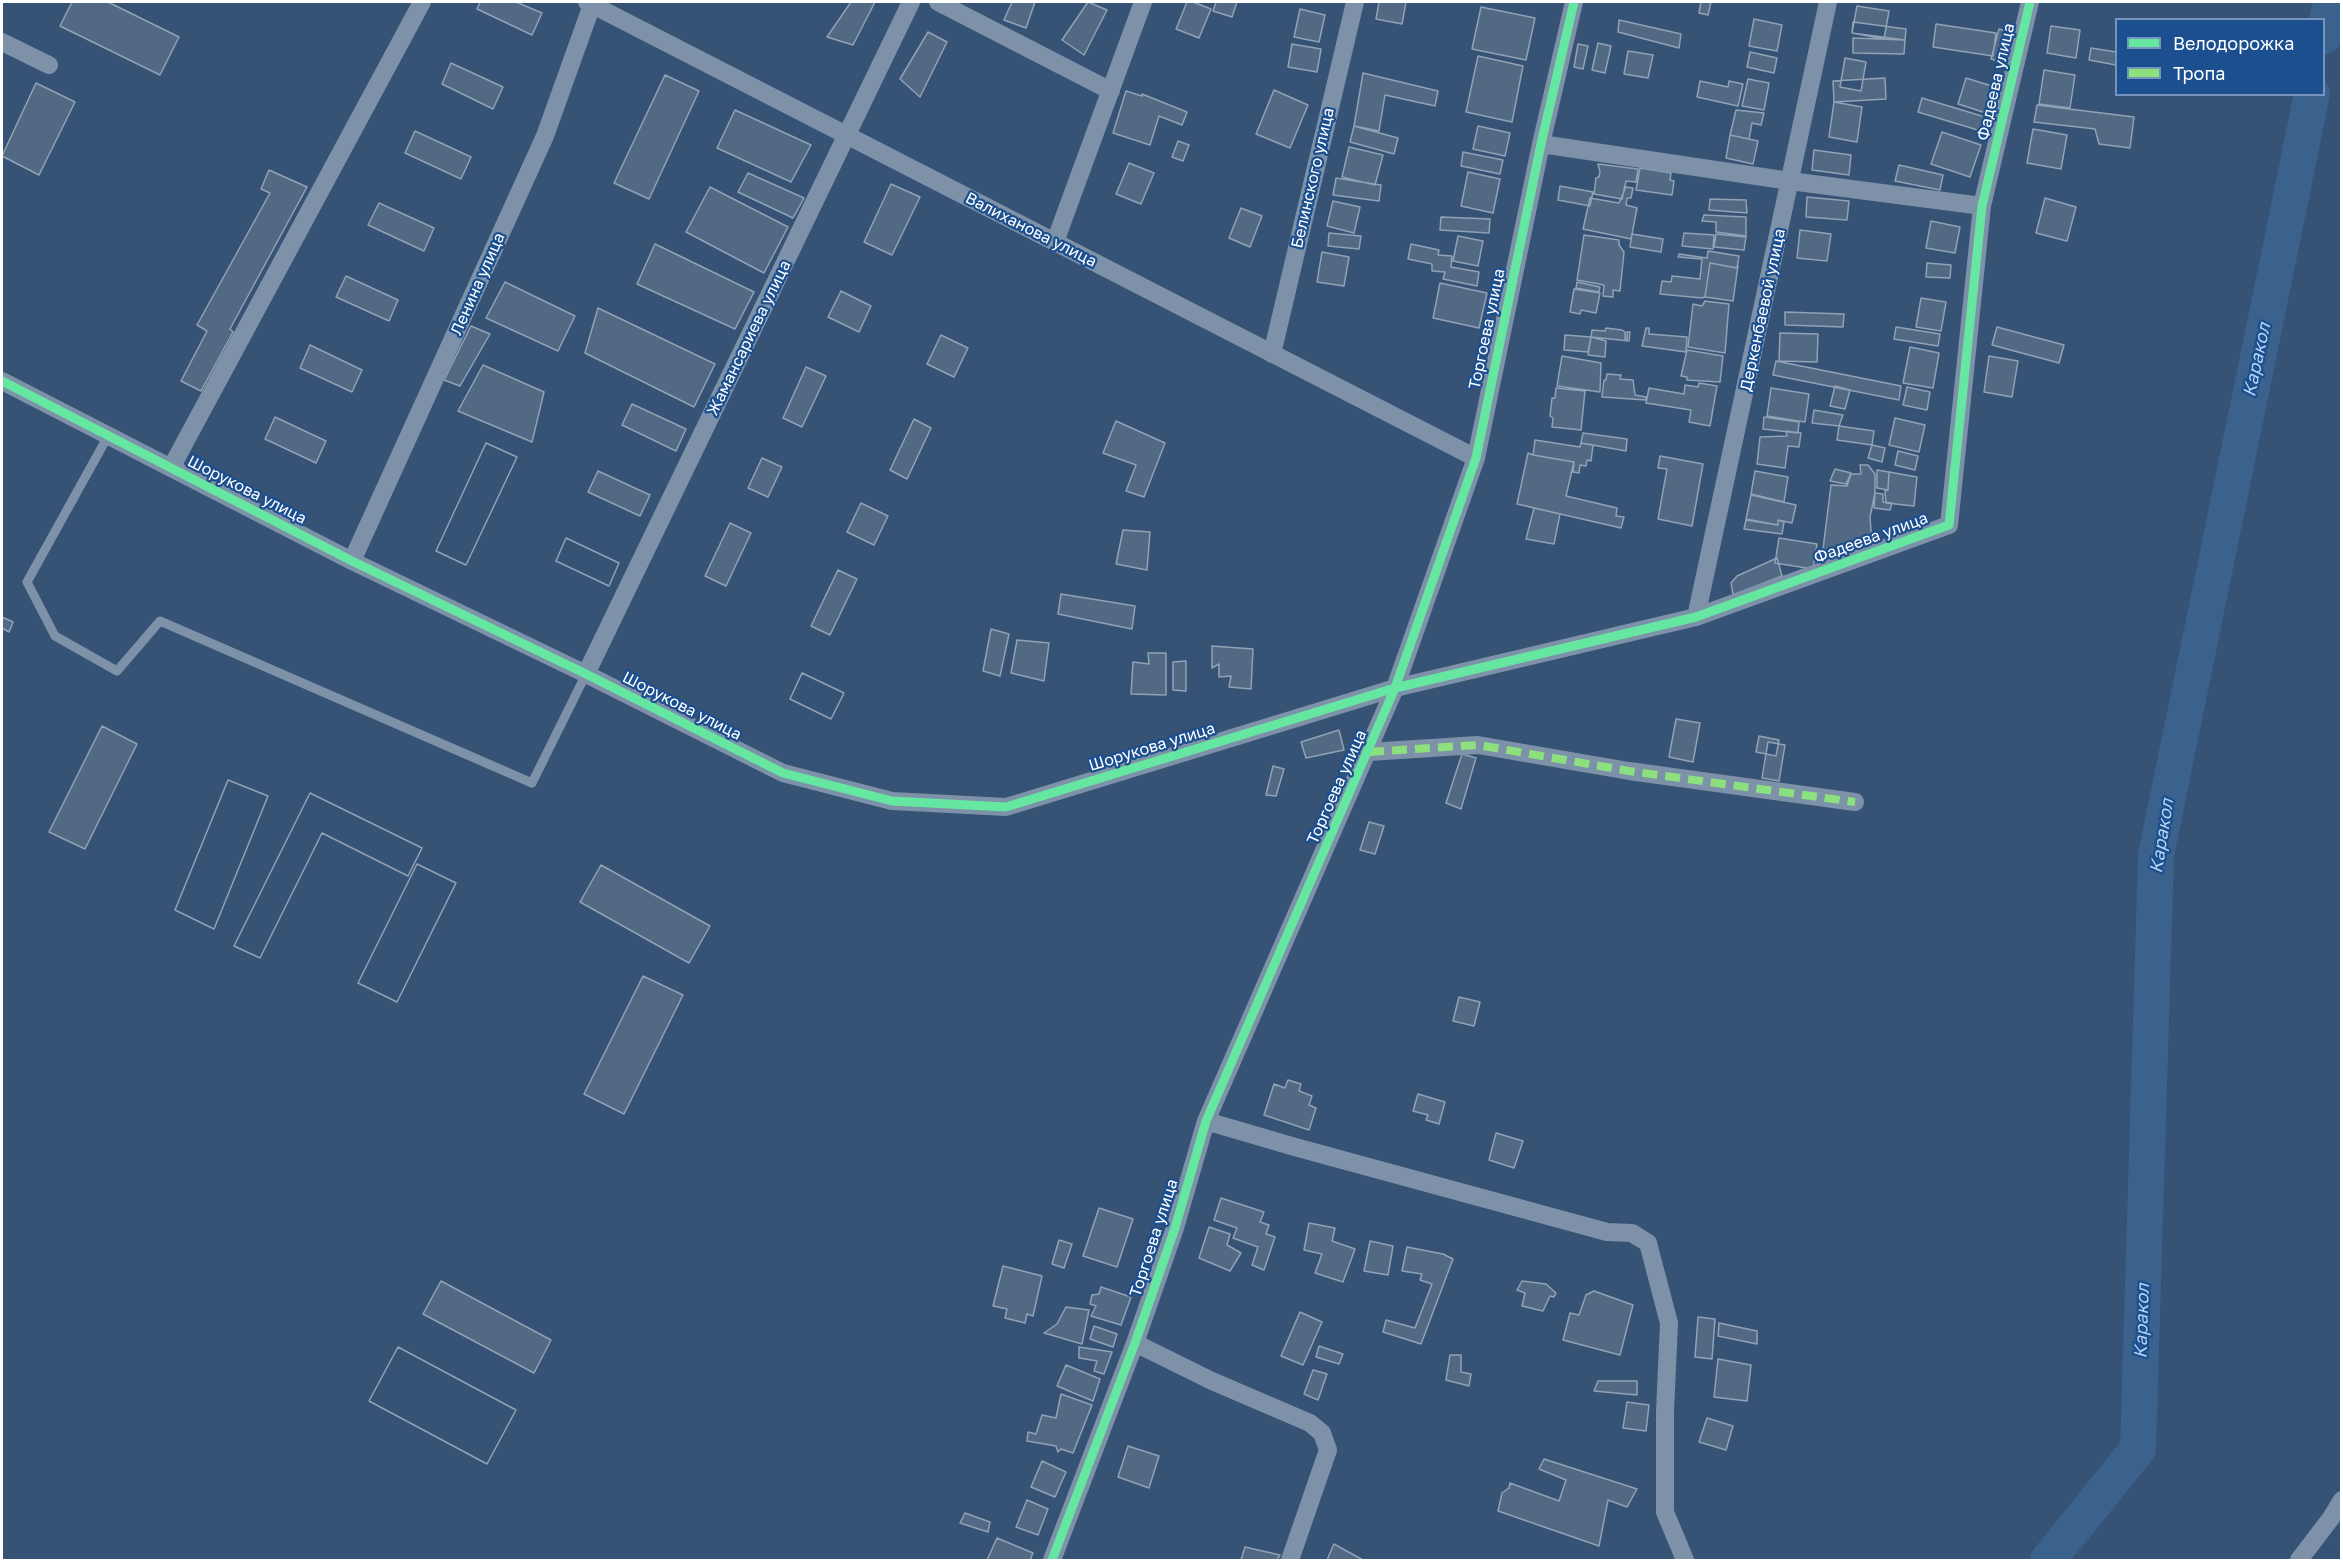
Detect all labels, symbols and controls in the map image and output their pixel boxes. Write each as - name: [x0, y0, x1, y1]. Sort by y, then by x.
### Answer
- legend: [2115, 18, 2325, 96]
- street label: Фадеева улица: [1973, 21, 2019, 143]
- text: Велодорожка: [2173, 32, 2294, 54]
- text: Тропа: [2173, 62, 2225, 84]
- street label: Белинского улица: [1288, 106, 1338, 250]
- street label: Валиханова улица: [962, 189, 1100, 271]
- street label: Деркенбаевой улица: [1736, 227, 1790, 393]
- street label: Ленина улица: [447, 230, 509, 338]
- street label: Жамансариева улица: [703, 257, 795, 419]
- street label: Торгоева улица: [1465, 267, 1509, 391]
- water label: Каракол: [2239, 321, 2275, 399]
- street label: Шорукова улица: [184, 452, 310, 528]
- street label: Фадеева улица: [1811, 508, 1931, 568]
- street label: Шорукова улица: [619, 668, 745, 744]
- street label: Шорукова улица: [1087, 719, 1217, 775]
- street label: Торгоева улица: [1303, 727, 1371, 847]
- water label: Каракол: [2145, 797, 2179, 875]
- street label: Торгоева улица: [1126, 1177, 1182, 1299]
- water label: Каракол: [2130, 1283, 2154, 1359]

